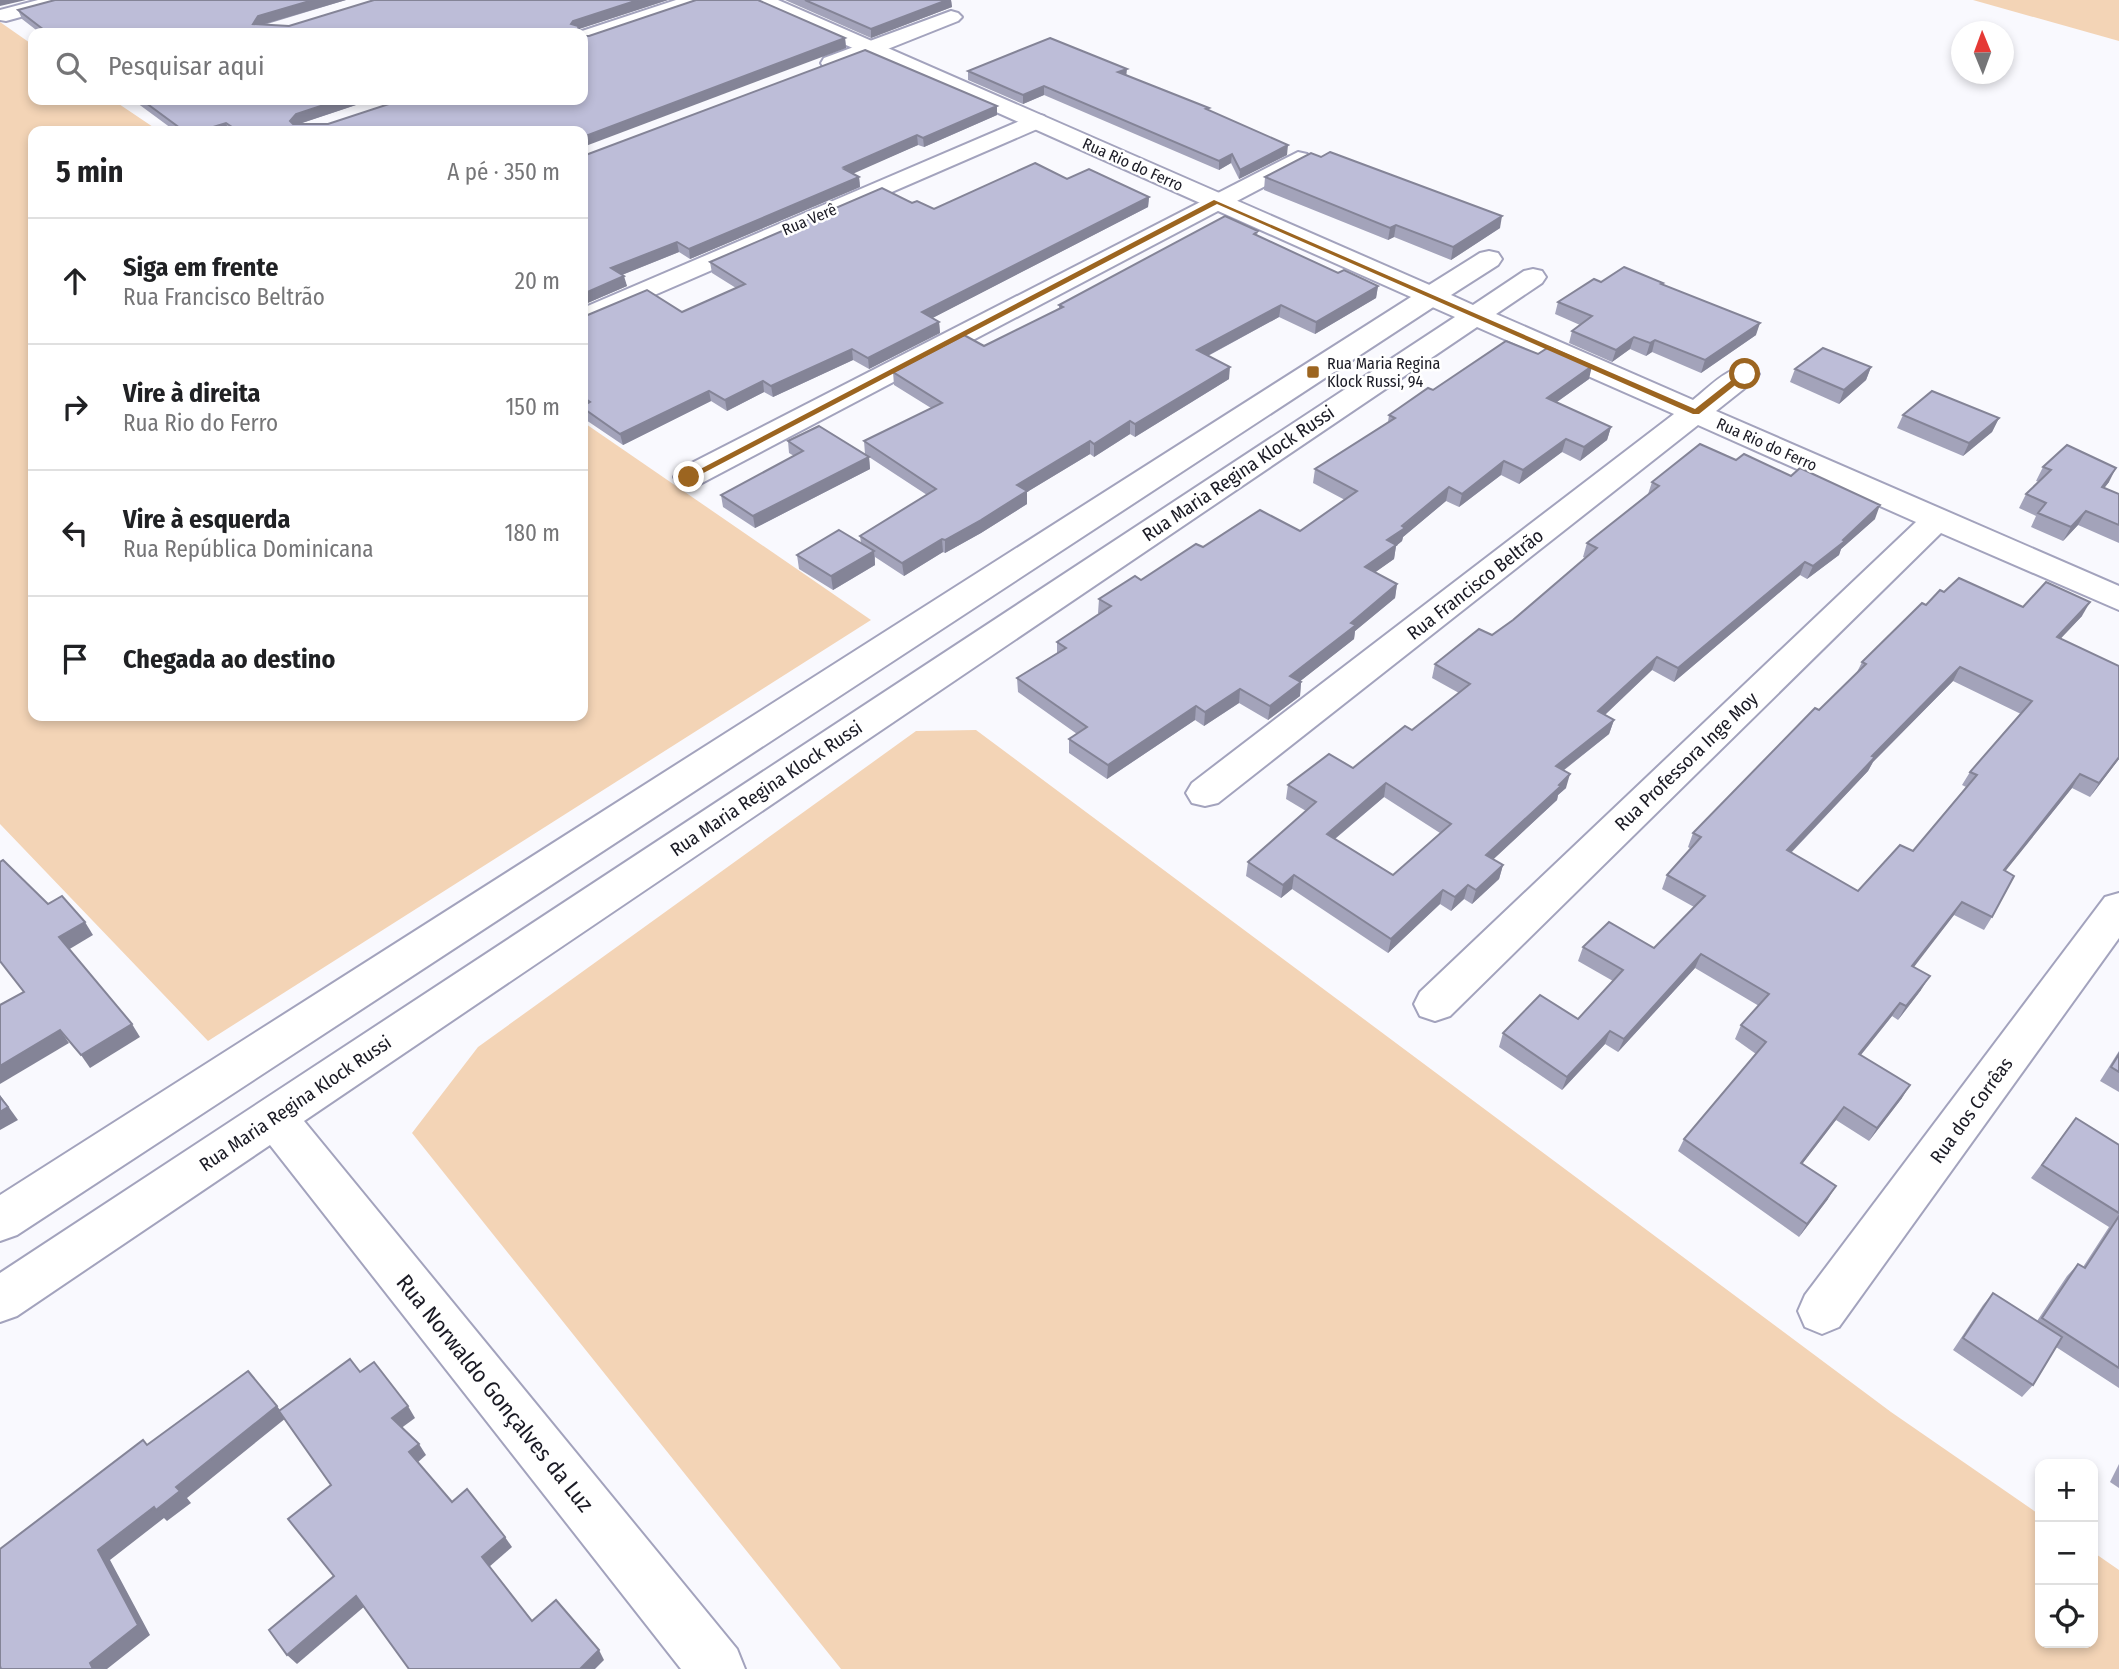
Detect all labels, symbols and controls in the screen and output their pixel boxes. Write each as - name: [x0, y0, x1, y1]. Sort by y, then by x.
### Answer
- north arrow: [1951, 21, 2014, 84]
- search box: [28, 28, 588, 105]
- icon: search: [52, 48, 90, 86]
- text: Pesquisar aqui: [108, 51, 265, 82]
- street label: Rua Rio do Ferro: [1080, 134, 1186, 195]
- text: 5 min: [56, 154, 123, 190]
- text: A pé · 350 m: [447, 158, 560, 186]
- street label: Rua Verê: [779, 199, 839, 239]
- text: Siga em frente: [123, 252, 278, 283]
- icon: ahead: [56, 262, 94, 300]
- text: 20 m: [515, 267, 560, 295]
- text: Rua Francisco Beltrão: [123, 283, 325, 311]
- place label: Rua Maria Regina Klock Russi, 94: [1327, 354, 1440, 391]
- route start: [1729, 358, 1760, 389]
- marker: Rua Maria Regina Klock Russi, 94: [1305, 364, 1321, 380]
- text: Vire à direita: [123, 378, 261, 409]
- icon: right: [56, 388, 94, 426]
- text: 150 m: [505, 393, 560, 421]
- street label: Rua Maria Regina Klock Russi: [1138, 401, 1339, 546]
- text: Rua Rio do Ferro: [123, 409, 278, 437]
- street label: Rua Rio do Ferro: [1714, 414, 1820, 475]
- route end: [673, 461, 704, 492]
- text: Vire à esquerda: [123, 504, 290, 535]
- icon: left: [56, 514, 94, 552]
- text: 180 m: [504, 519, 560, 547]
- street label: Rua Francisco Beltrão: [1403, 524, 1548, 645]
- text: Rua República Dominicana: [123, 535, 374, 563]
- icon: arrive: [56, 640, 94, 678]
- text: Chegada ao destino: [123, 644, 335, 675]
- street label: Rua Professora Inge Moy: [1610, 687, 1763, 836]
- street label: Rua Maria Regina Klock Russi: [666, 716, 867, 861]
- street label: Rua Maria Regina Klock Russi: [195, 1031, 396, 1176]
- street label: Rua dos Corrêas: [1925, 1053, 2018, 1168]
- street label: Rua Norwaldo Gonçalves da Luz: [391, 1269, 599, 1517]
- map controls: [2035, 1459, 2098, 1648]
- button: +: [2035, 1459, 2098, 1522]
- button: −: [2035, 1522, 2098, 1585]
- button: locate: [2035, 1585, 2098, 1648]

